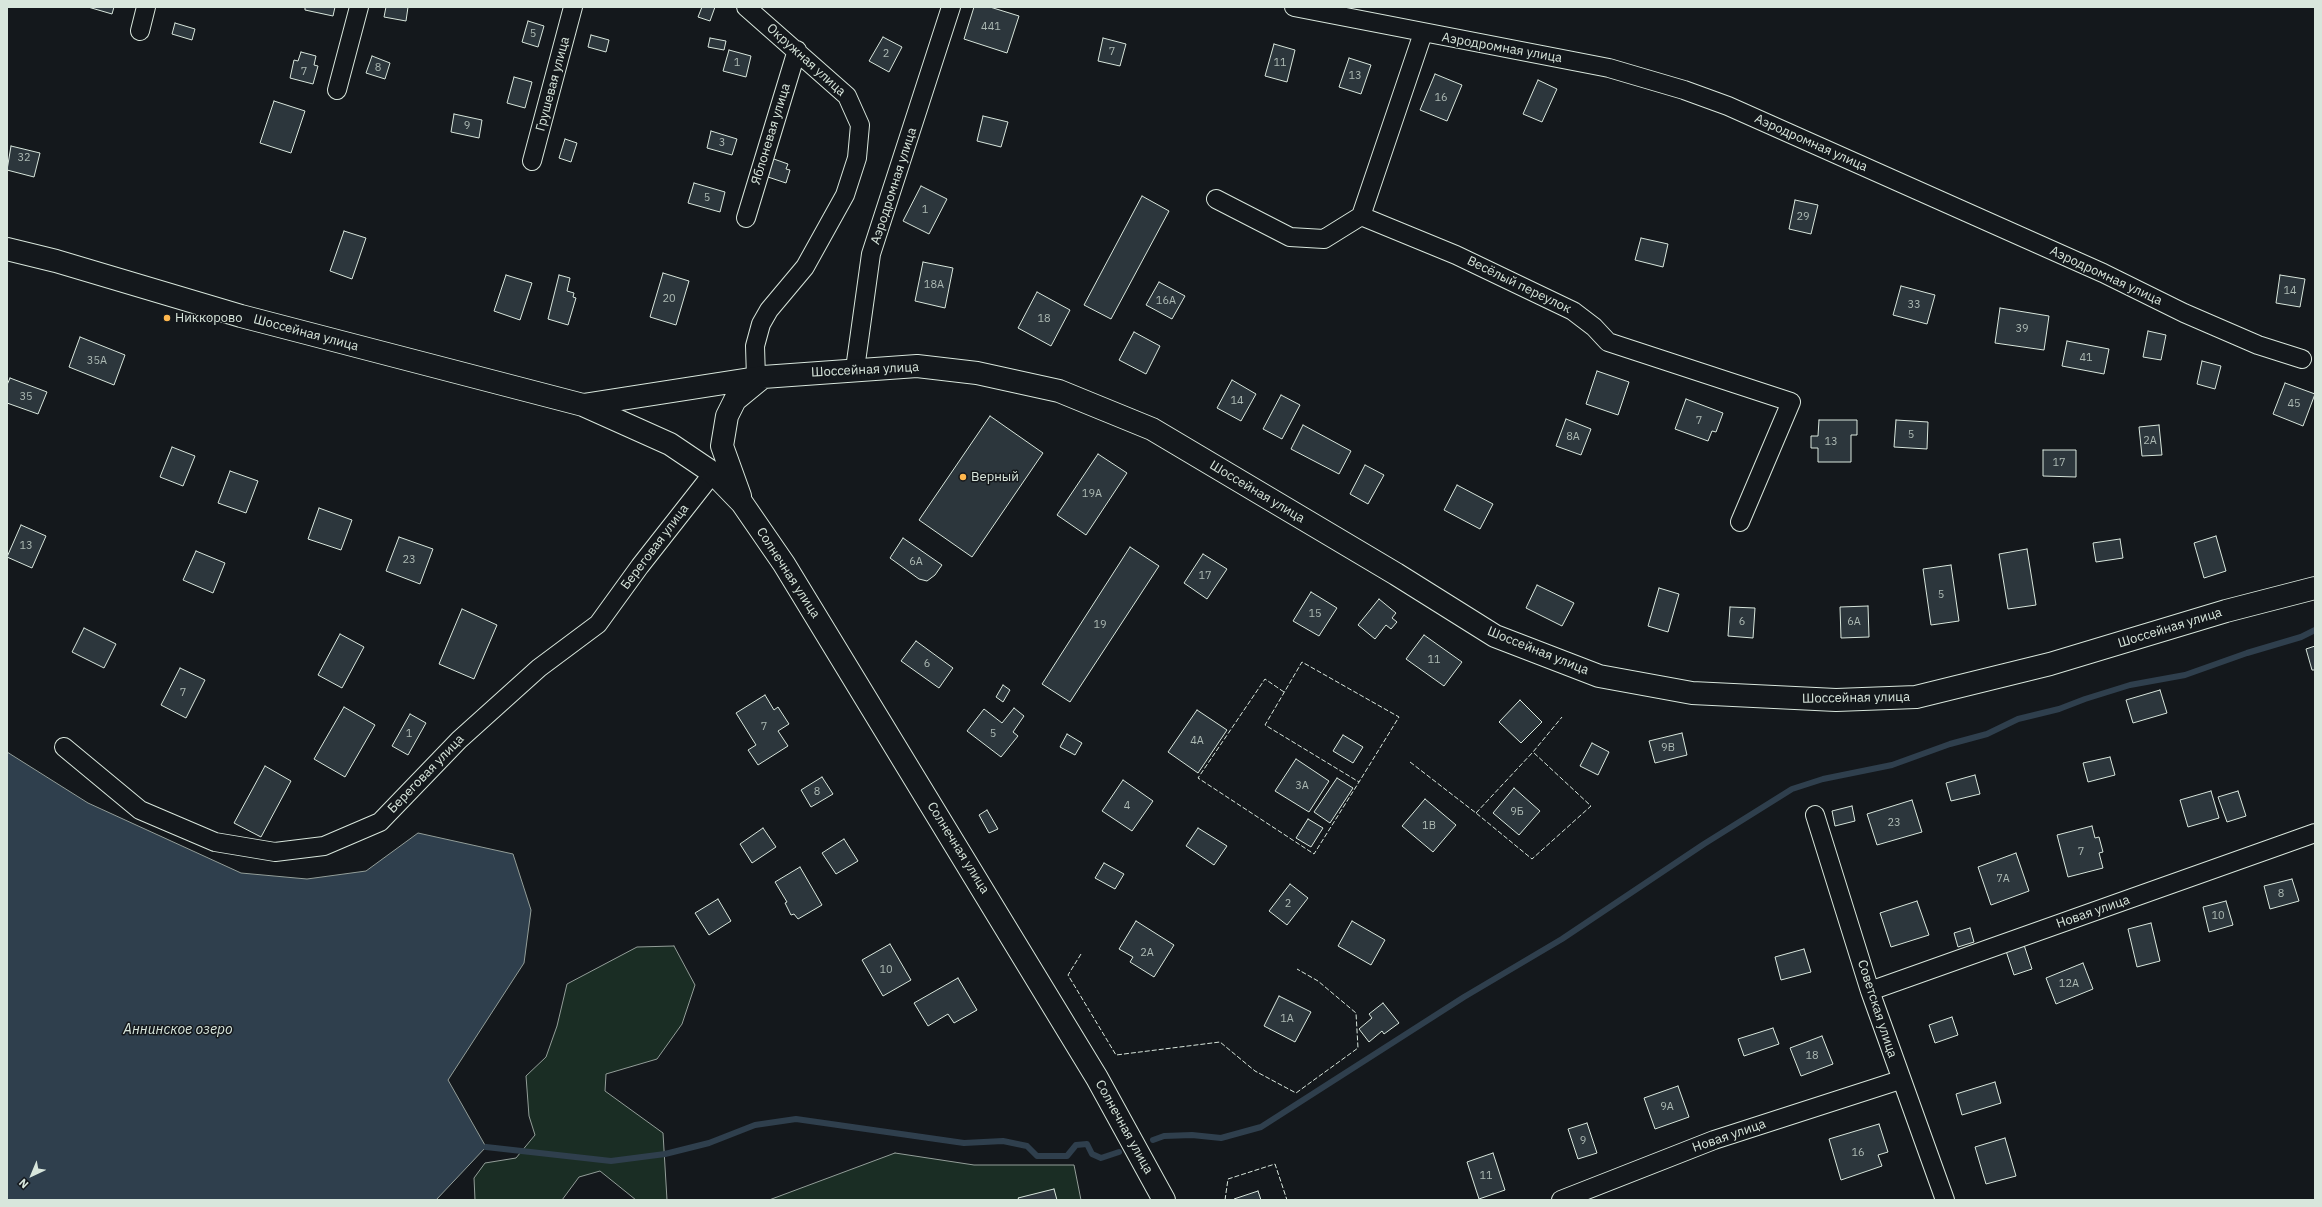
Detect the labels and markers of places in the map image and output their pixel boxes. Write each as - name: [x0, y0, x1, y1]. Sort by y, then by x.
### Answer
- place label: Никкорово: [175, 310, 243, 326]
- marker: Никкорово: [162, 313, 172, 323]
- place label: Верный: [971, 469, 1019, 485]
- marker: Верный: [958, 472, 968, 482]

